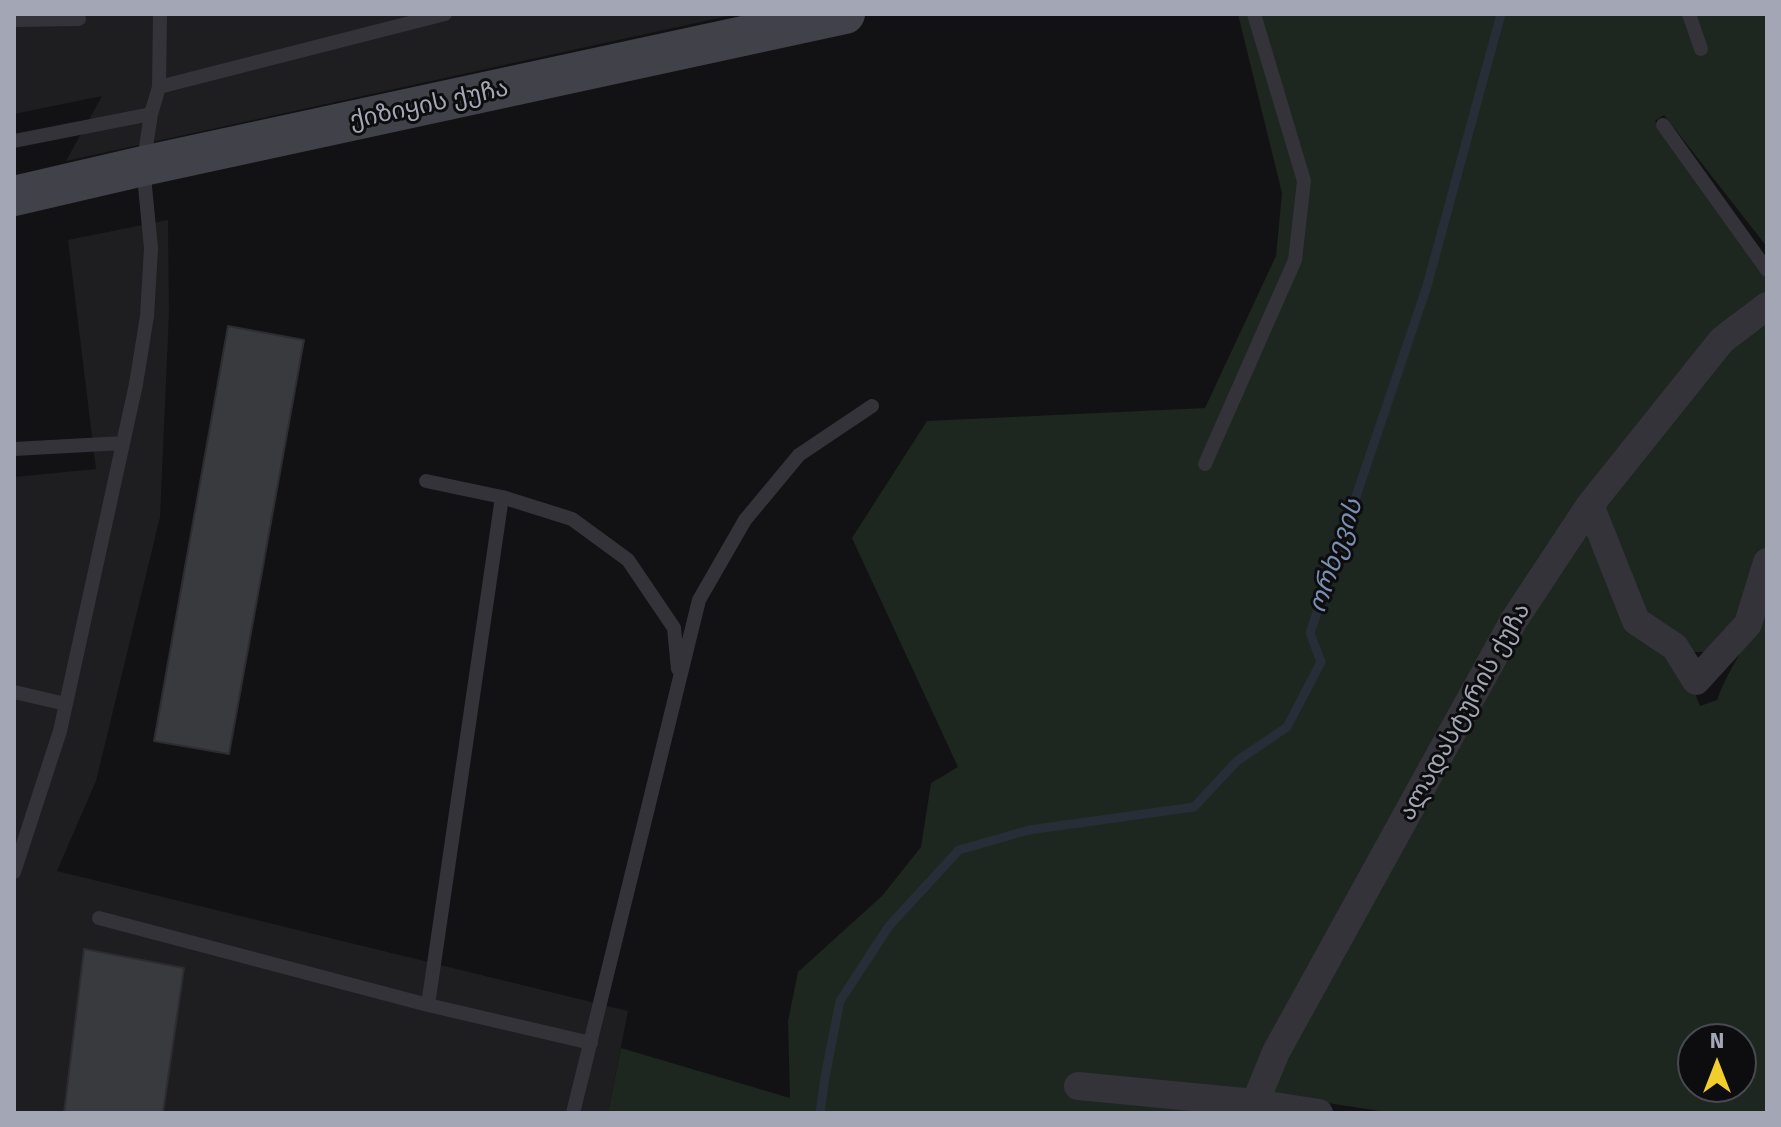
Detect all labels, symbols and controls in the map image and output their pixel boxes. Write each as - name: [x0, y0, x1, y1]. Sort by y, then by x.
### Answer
- street label: ქიზიყის ქუჩა: [347, 74, 511, 136]
- water label: ორხევის: [1302, 495, 1370, 617]
- street label: ალადასტურის ქუჩა: [1393, 598, 1537, 826]
- north arrow: [1677, 1023, 1757, 1103]
- text: N: [1710, 1027, 1724, 1054]

